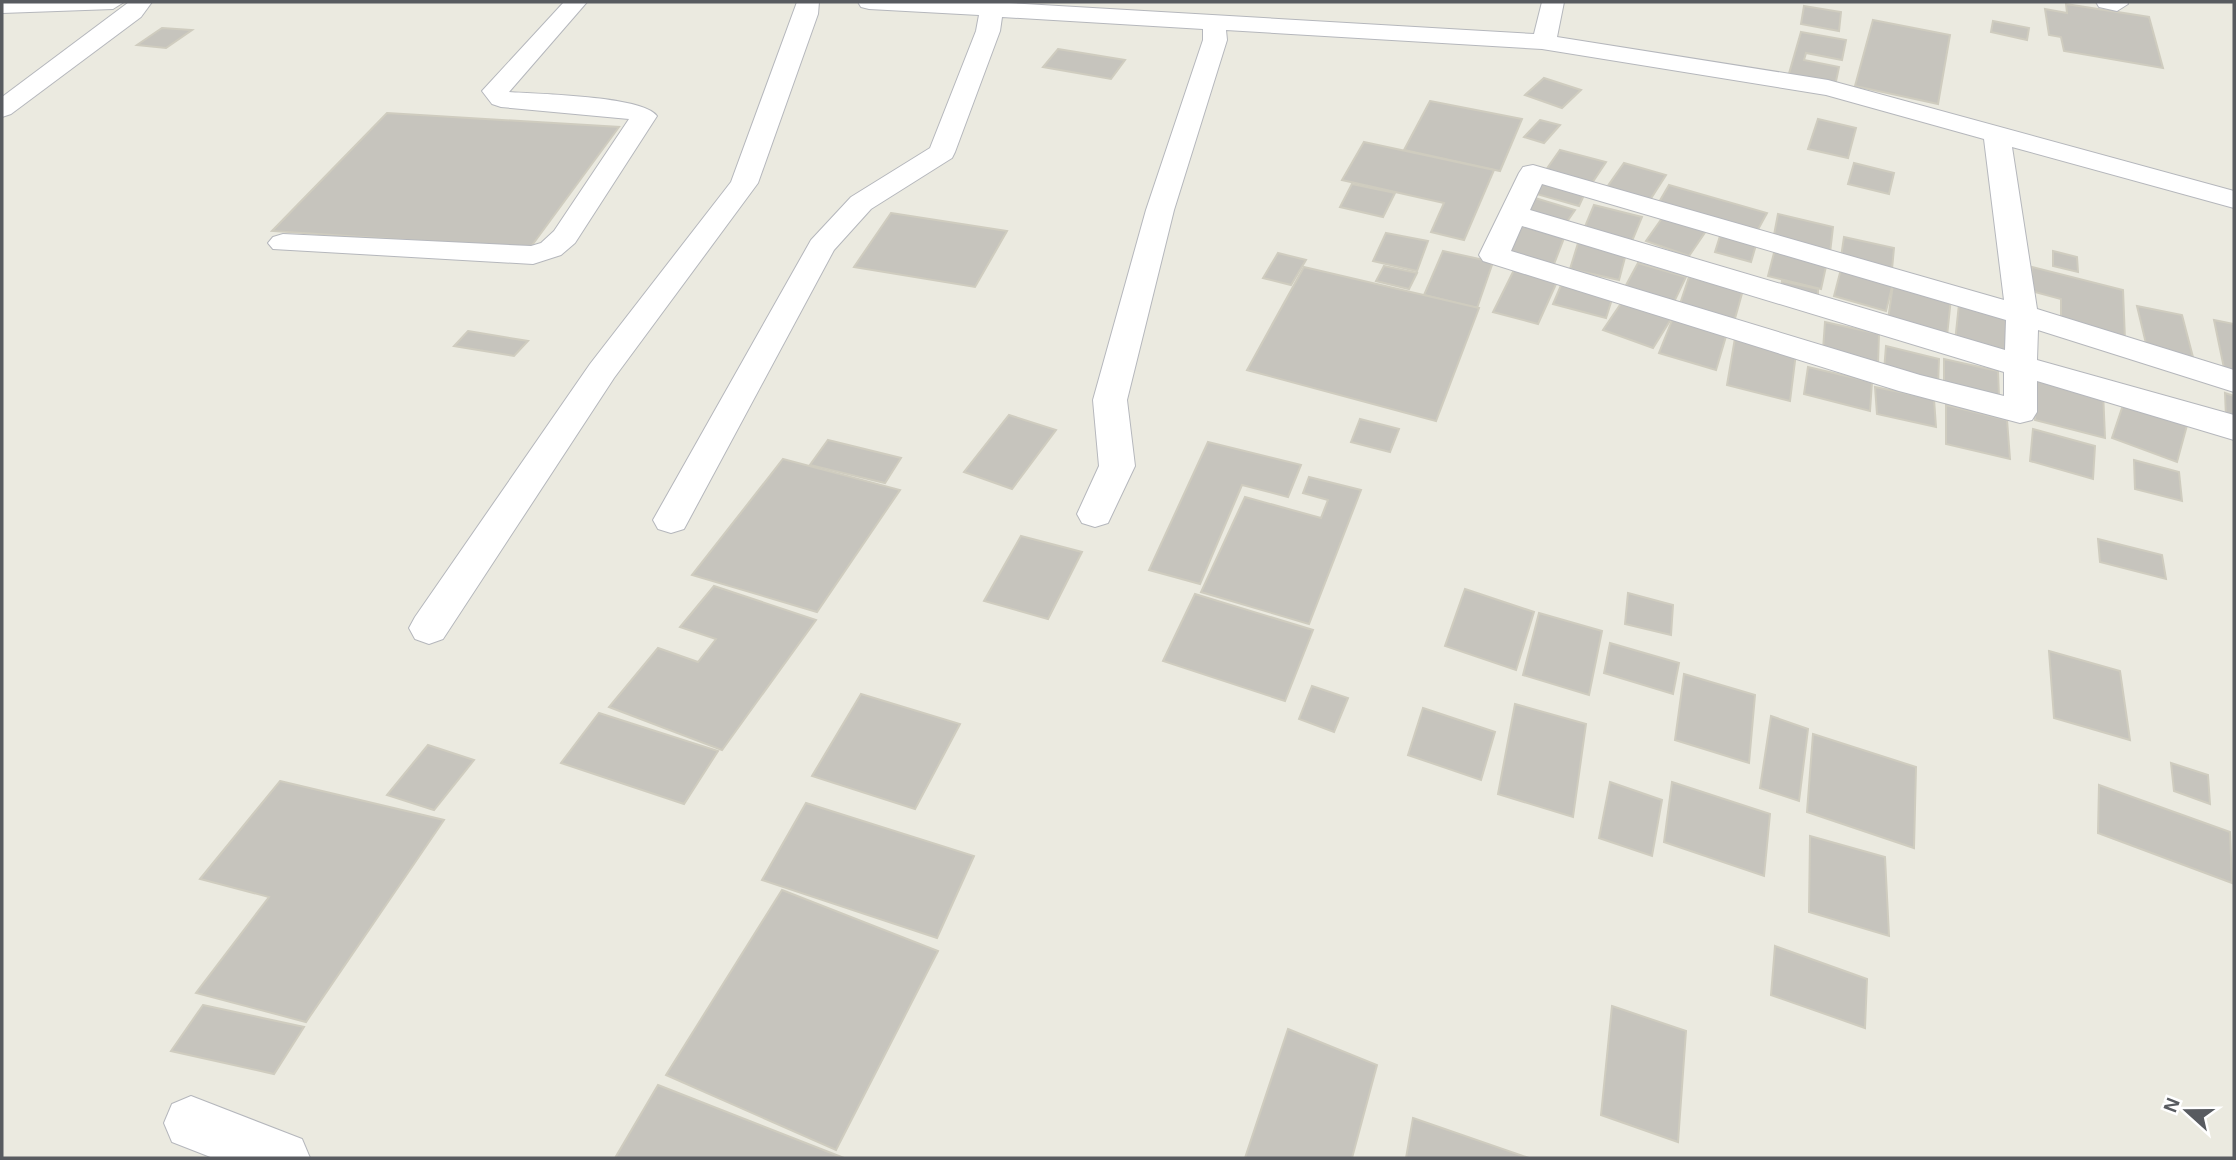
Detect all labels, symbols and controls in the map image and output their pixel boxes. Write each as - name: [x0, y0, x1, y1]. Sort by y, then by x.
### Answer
- north arrow: [2152, 1076, 2222, 1146]
- text: N: [2159, 1095, 2184, 1115]

